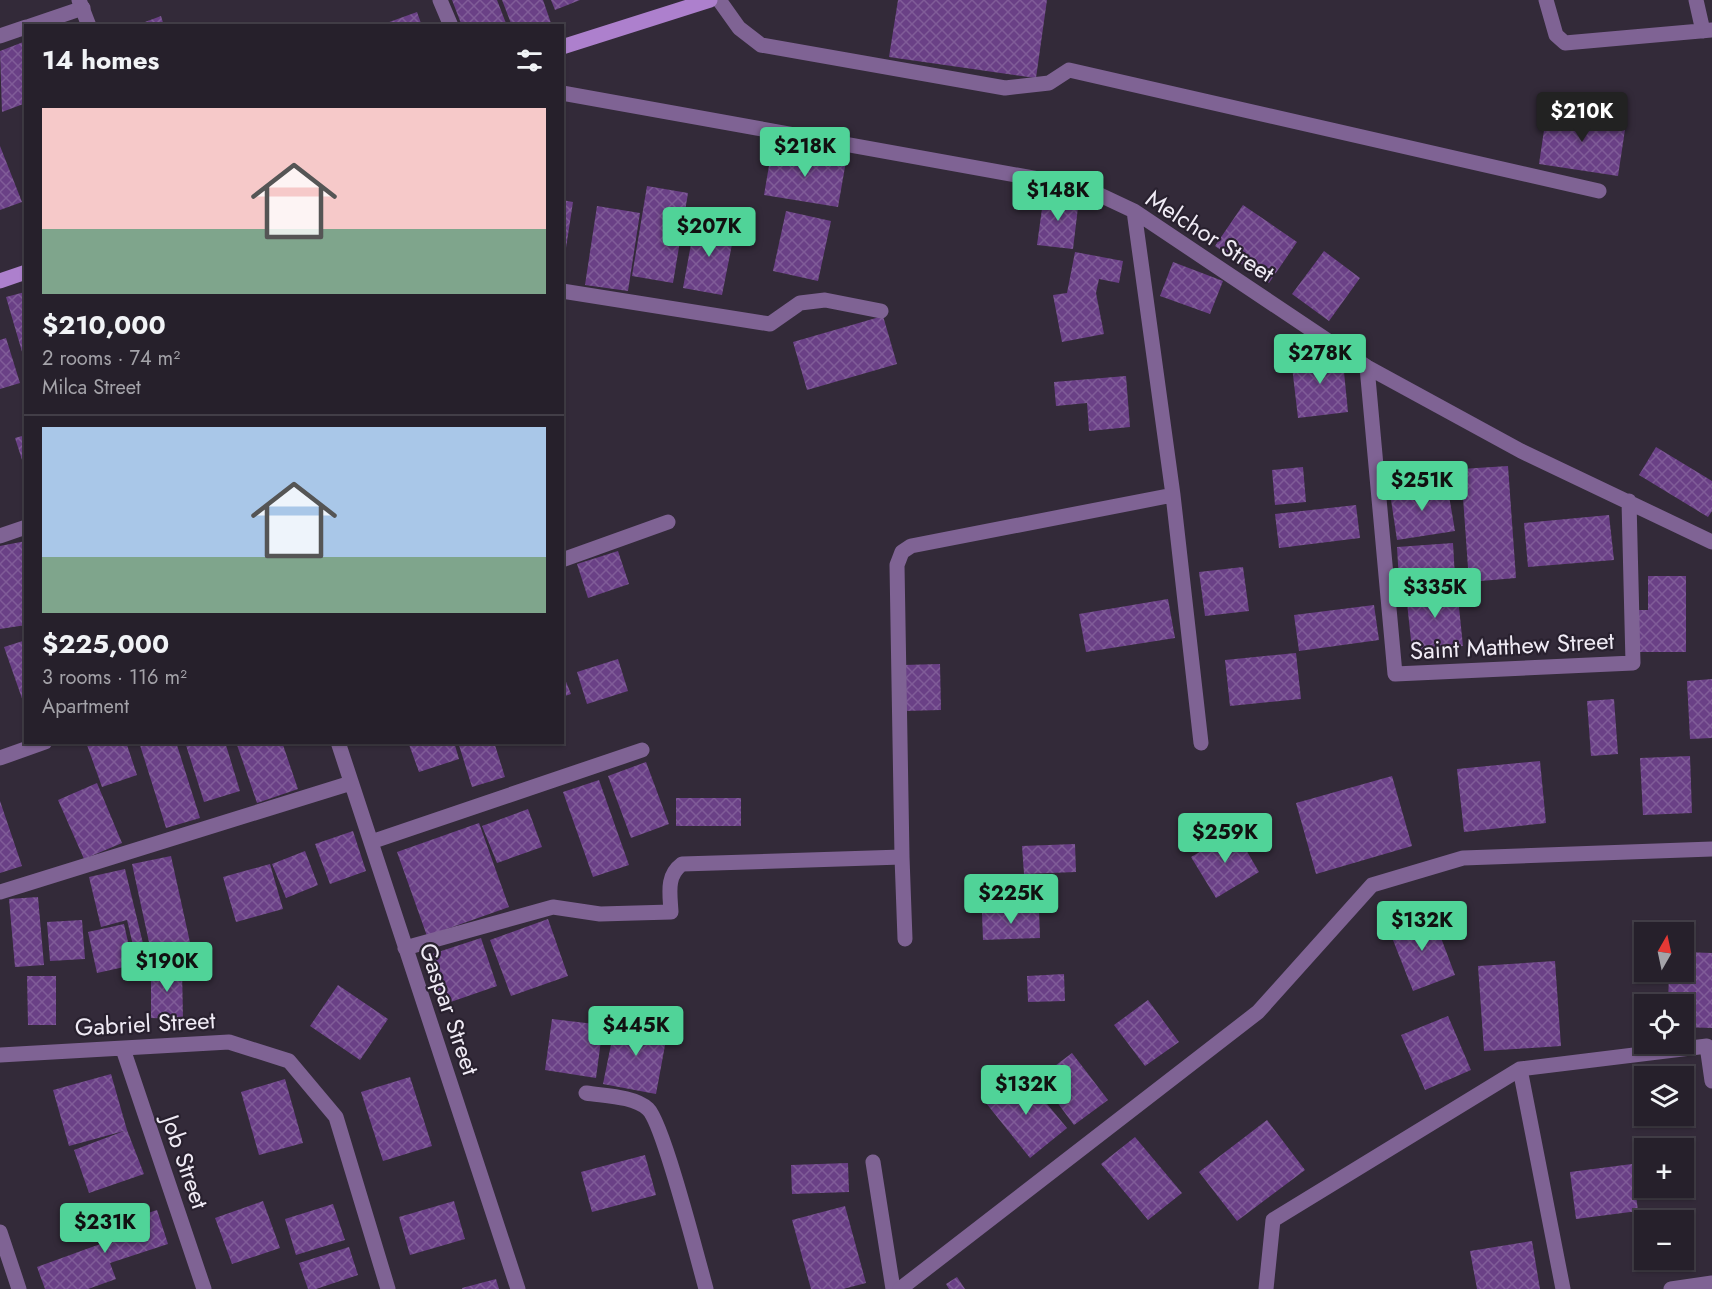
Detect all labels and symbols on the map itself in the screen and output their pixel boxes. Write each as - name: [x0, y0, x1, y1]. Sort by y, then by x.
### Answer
- pin: $210K: [1540, 92, 1624, 143]
- pin: $218K: [763, 127, 847, 178]
- pin: $148K: [1016, 171, 1100, 222]
- street label: Melchor Street: [1139, 181, 1282, 290]
- pin: $207K: [667, 207, 751, 258]
- pin: $278K: [1278, 334, 1362, 385]
- pin: $251K: [1380, 461, 1464, 512]
- pin: $335K: [1393, 568, 1477, 619]
- street label: Saint Matthew Street: [1409, 623, 1615, 668]
- pin: $259K: [1183, 813, 1267, 864]
- pin: $225K: [969, 874, 1053, 925]
- pin: $132K: [1380, 901, 1464, 952]
- north arrow: [1634, 922, 1694, 982]
- street label: Gaspar Street: [411, 938, 489, 1080]
- pin: $190K: [125, 942, 209, 993]
- street label: Gabriel Street: [74, 1002, 216, 1045]
- pin: $445K: [594, 1006, 678, 1057]
- pin: $132K: [984, 1065, 1068, 1116]
- street label: Job Street: [152, 1107, 218, 1214]
- pin: $231K: [63, 1203, 147, 1254]

